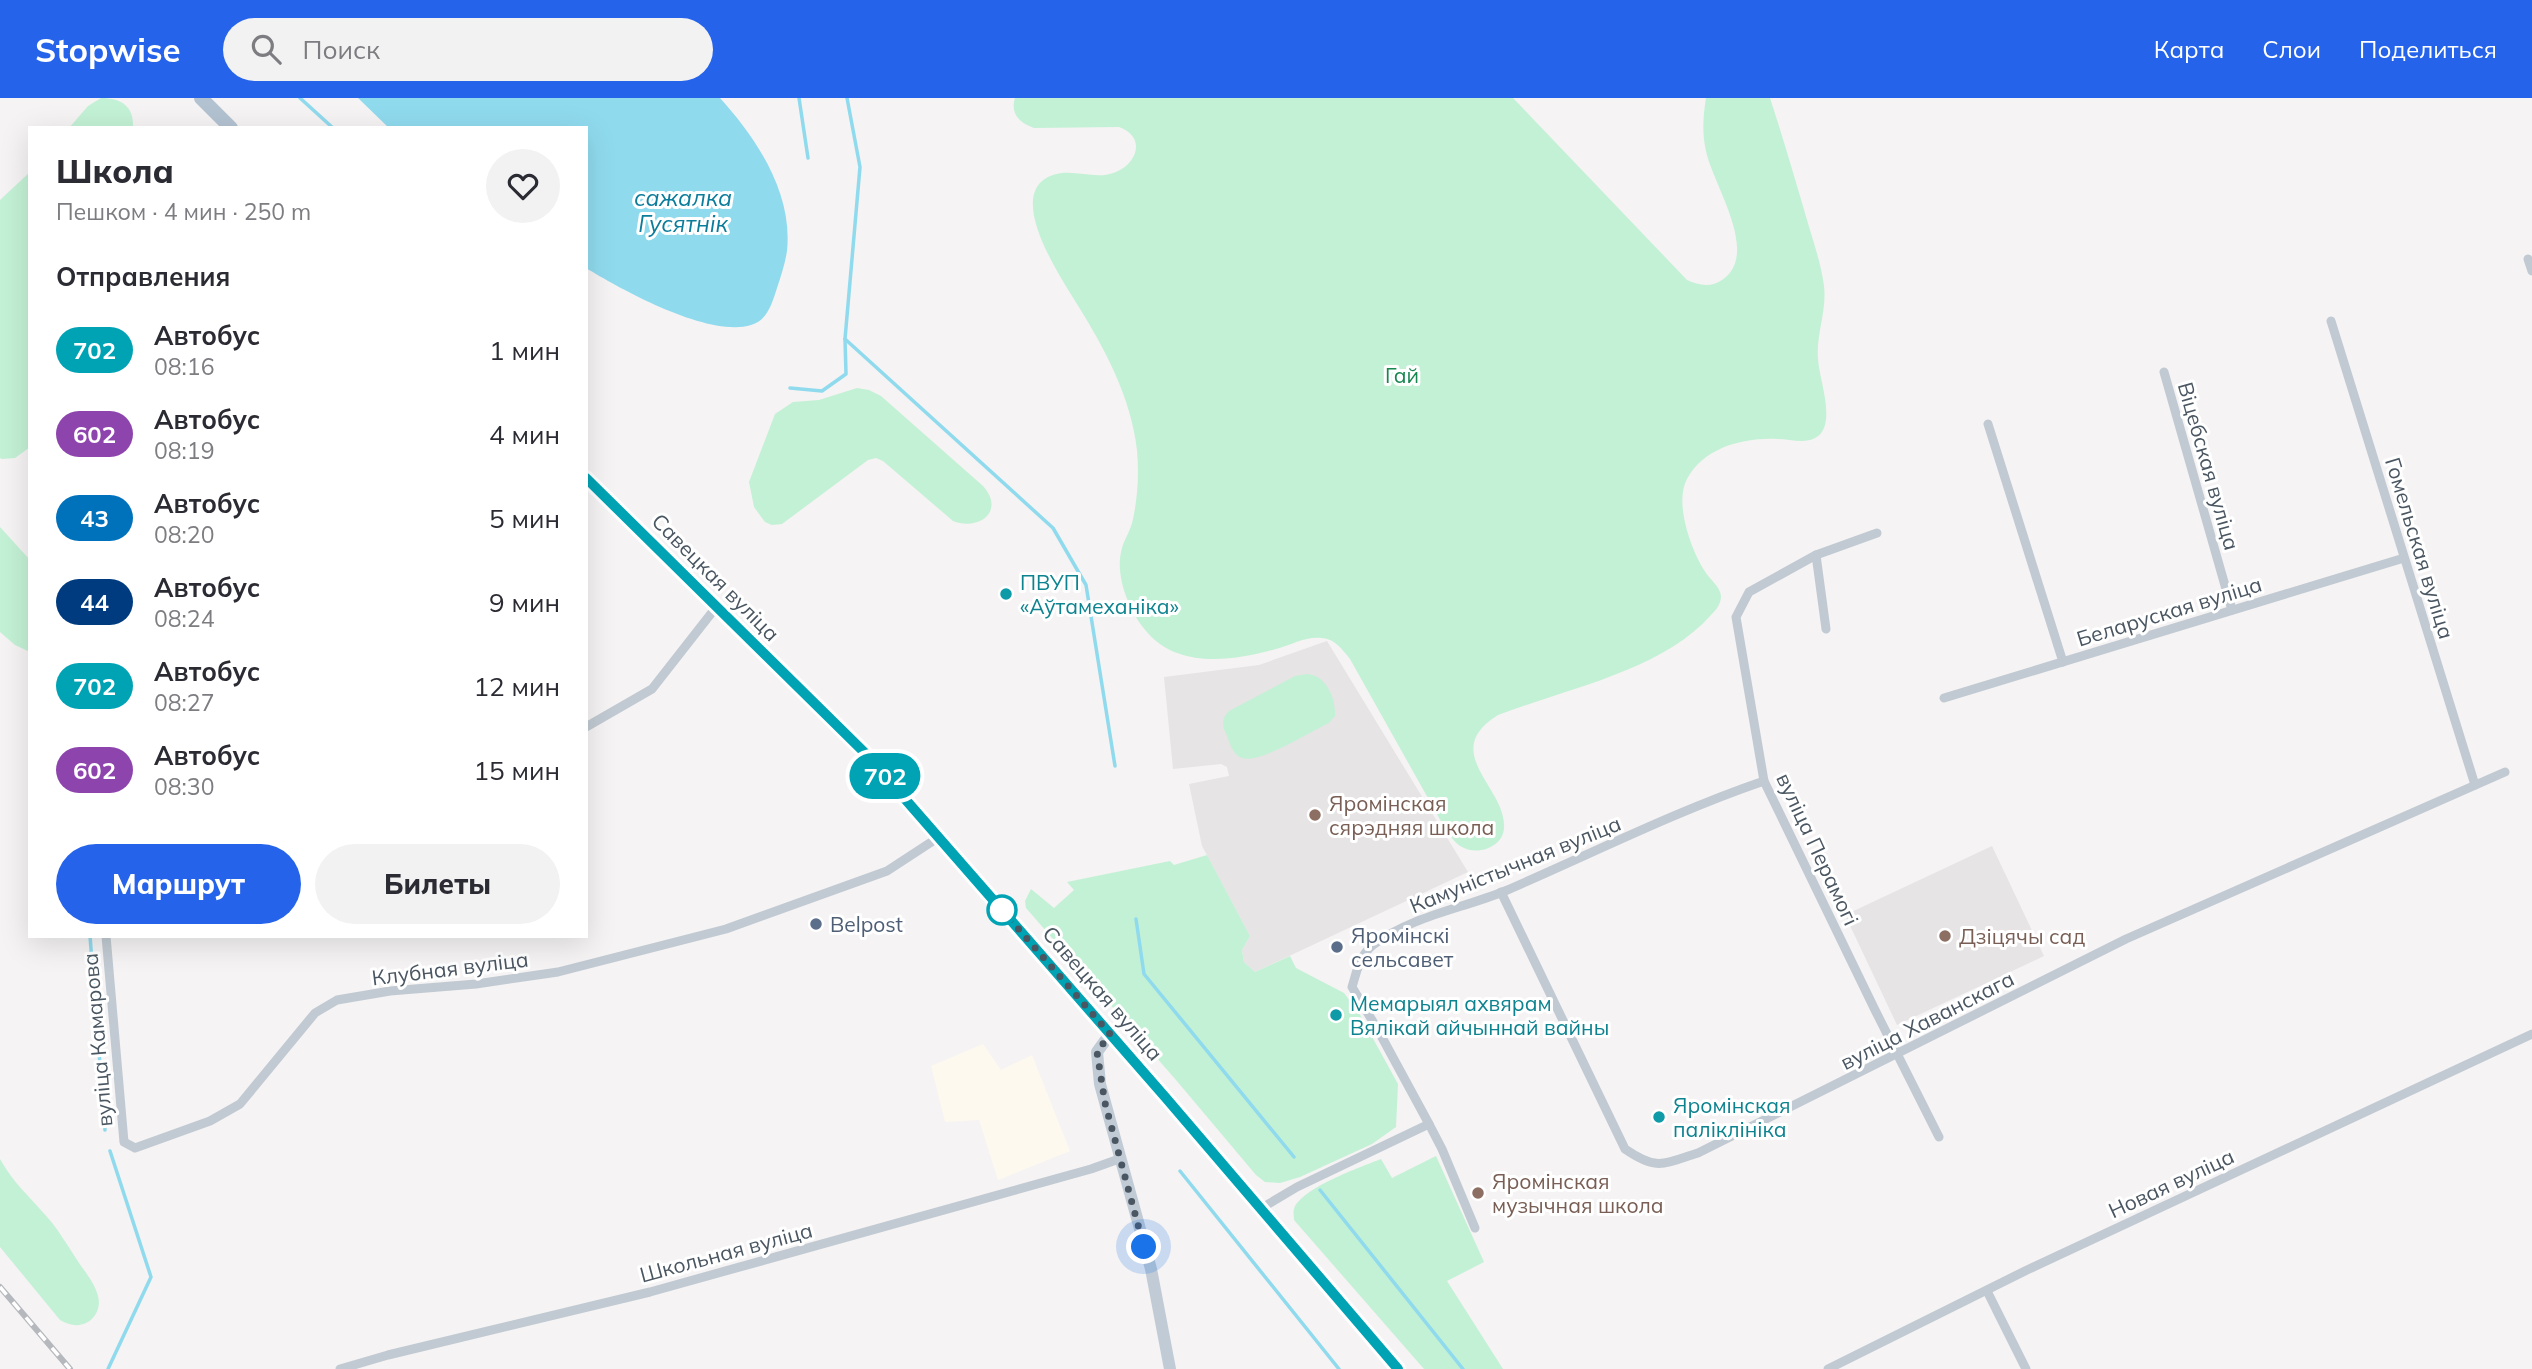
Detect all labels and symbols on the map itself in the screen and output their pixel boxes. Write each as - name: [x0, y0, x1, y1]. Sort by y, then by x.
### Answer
- water label: сажалка Гусятнік: [634, 183, 732, 238]
- park label: Гай: [1385, 362, 1419, 388]
- street label: Віцебская вуліца: [2173, 379, 2245, 553]
- street label: Гомельская вуліца: [2380, 454, 2460, 642]
- street label: Савецкая вуліца: [647, 508, 785, 646]
- place label: ПВУП «Аўтамеханіка»: [1020, 569, 1179, 619]
- street label: Беларуская вуліца: [2073, 570, 2265, 652]
- marker: ПВУП «Аўтамеханіка»: [998, 586, 1014, 602]
- line badge: 702: [845, 753, 925, 799]
- street label: вуліца Перамогі: [1771, 769, 1865, 929]
- place label: Яромінская сярэдняя школа: [1329, 790, 1494, 840]
- marker: Яромінская сярэдняя школа: [1307, 807, 1323, 823]
- street label: Камуністычная вуліца: [1406, 810, 1624, 918]
- unlabelled marker: [987, 895, 1017, 925]
- place label: Belpost: [830, 911, 903, 937]
- marker: Belpost: [808, 916, 824, 932]
- street label: Савецкая вуліца: [1037, 920, 1169, 1066]
- place label: Яромінскі сельсавет: [1351, 922, 1454, 972]
- place label: Дзіцячы сад: [1959, 923, 2085, 949]
- marker: Дзіцячы сад: [1937, 928, 1953, 944]
- marker: Яромінскі сельсавет: [1329, 939, 1345, 955]
- street label: Клубная вуліца: [370, 945, 530, 991]
- street label: вуліца Камарова: [76, 952, 118, 1128]
- street label: вуліца Хаванскага: [1836, 965, 2018, 1075]
- place label: Мемарыял ахвярам Вялікай айчыннай вайны: [1350, 990, 1609, 1040]
- marker: Мемарыял ахвярам Вялікай айчыннай вайны: [1328, 1007, 1344, 1023]
- place label: Яромінская паліклініка: [1673, 1092, 1791, 1142]
- marker: Яромінская паліклініка: [1651, 1109, 1667, 1125]
- street label: Новая вуліца: [2104, 1143, 2238, 1223]
- place label: Яромінская музычная школа: [1492, 1168, 1664, 1218]
- marker: Яромінская музычная школа: [1470, 1185, 1486, 1201]
- street label: Школьная вуліца: [637, 1216, 815, 1288]
- your location: [1126, 1229, 1161, 1264]

